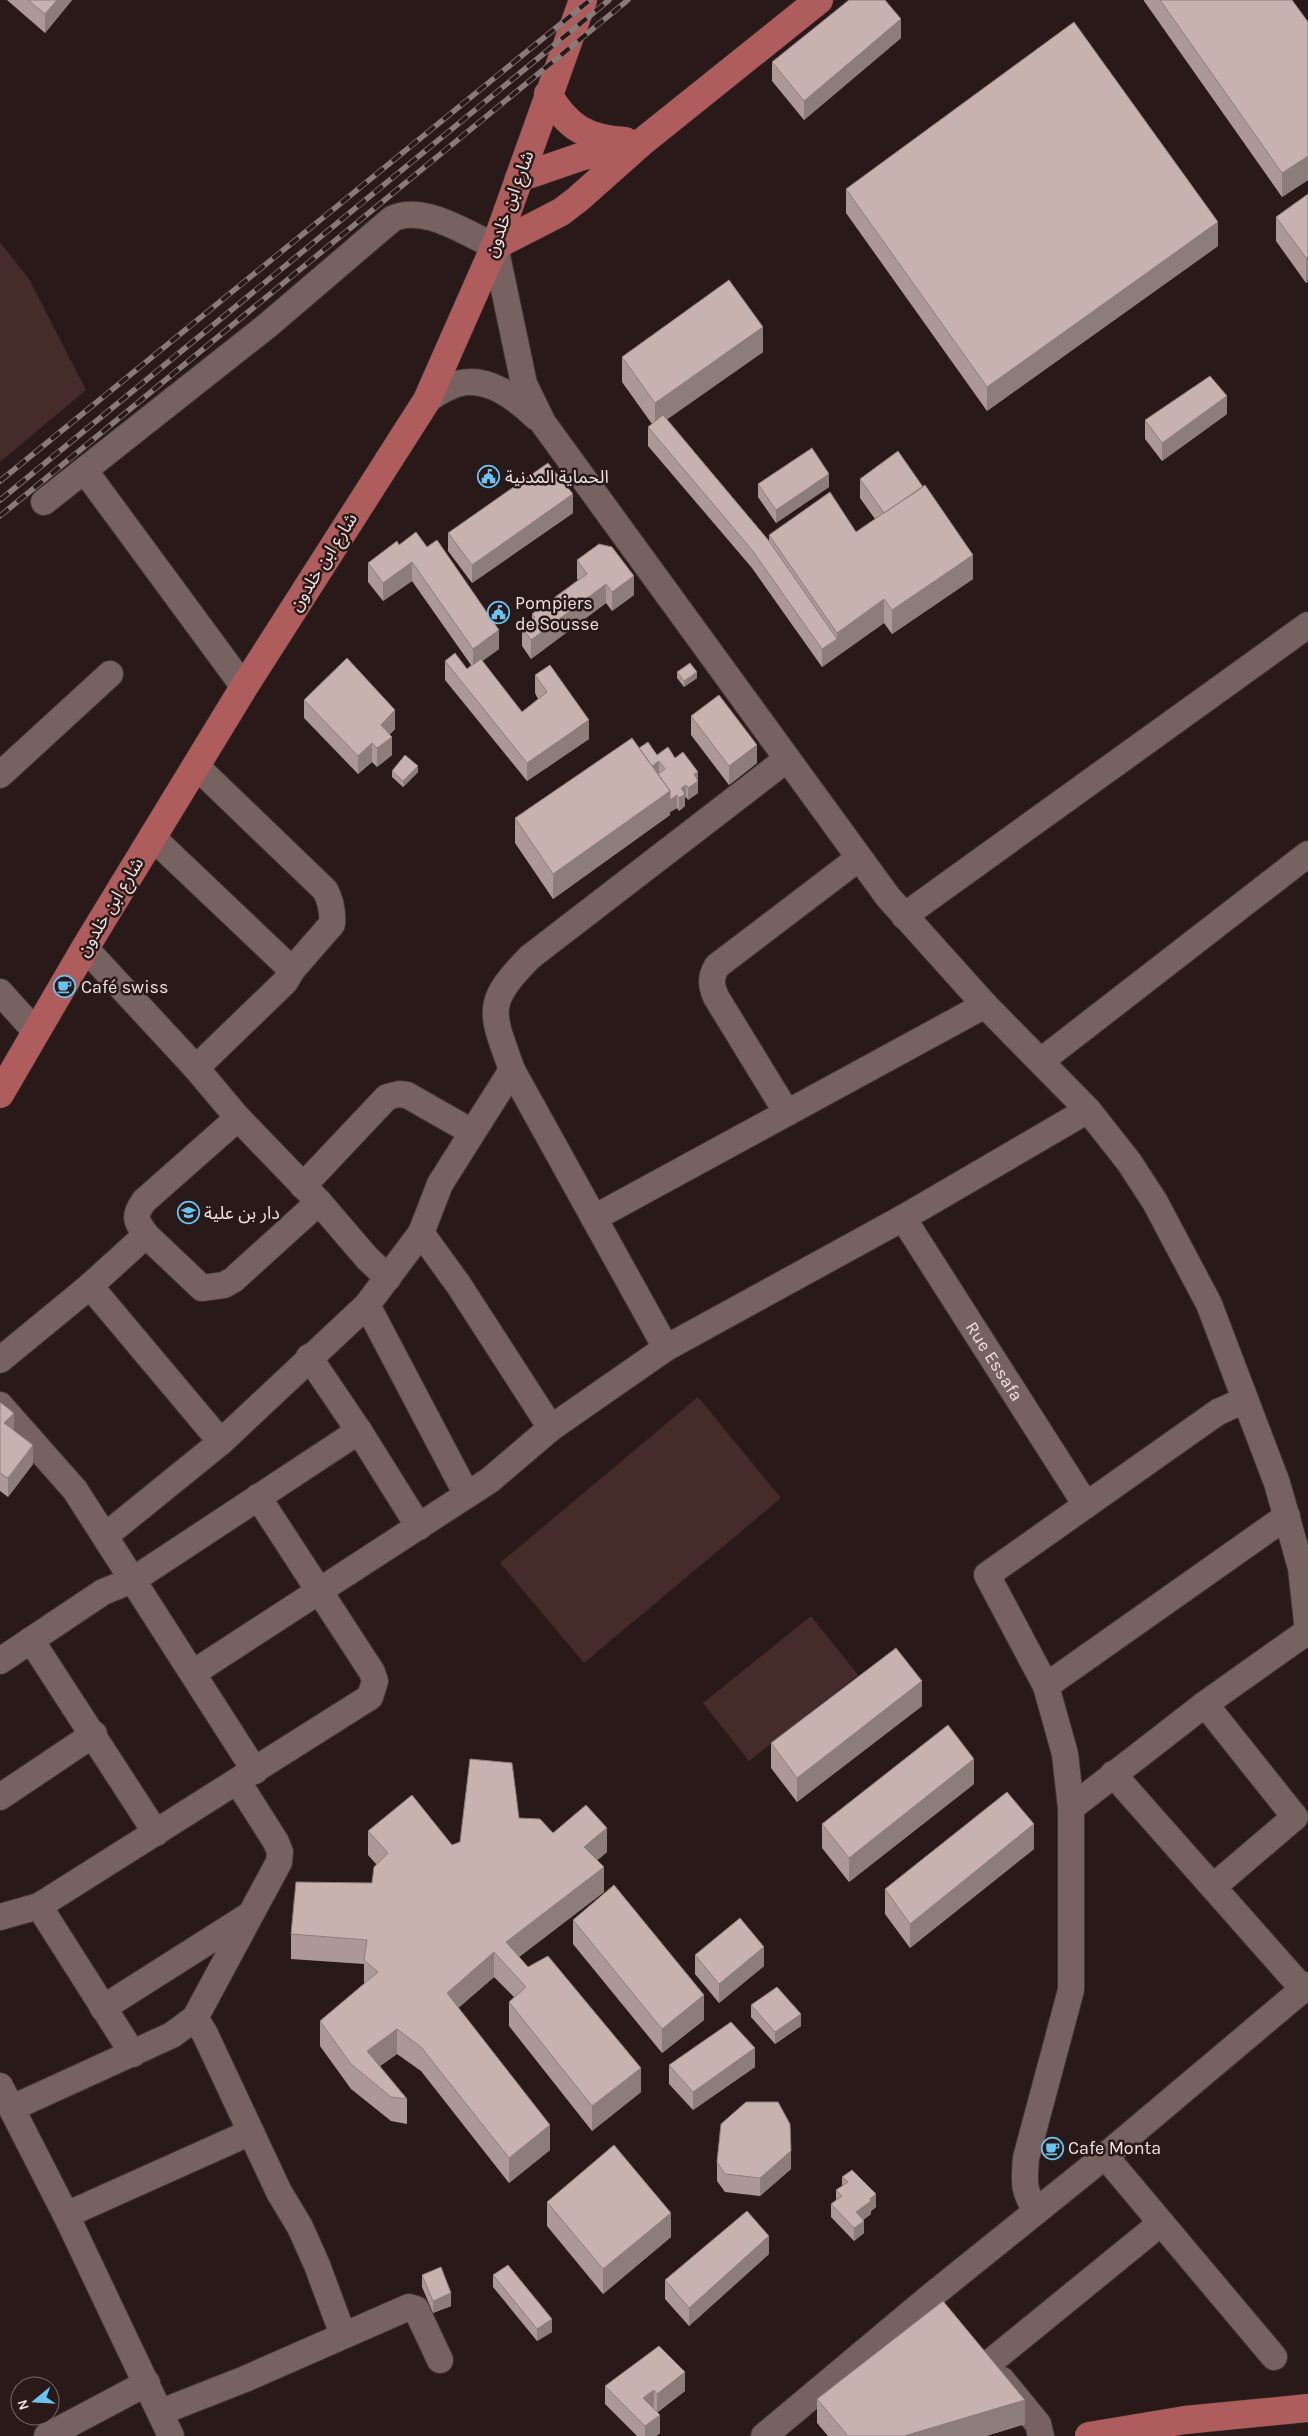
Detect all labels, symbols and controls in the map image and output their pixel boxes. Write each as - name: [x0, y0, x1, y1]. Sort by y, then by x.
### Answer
- street label: شارع ابن خلدون: [480, 148, 541, 261]
- public building icon: الحماية المدنية: [477, 465, 501, 489]
- place label: الحماية المدنية: [505, 466, 609, 488]
- street label: شارع ابن خلدون: [284, 509, 365, 617]
- place label: Pompiers de Sousse: [515, 592, 599, 635]
- public building icon: Pompiers de Sousse: [487, 601, 511, 625]
- street label: شارع ابن خلدون: [72, 853, 151, 962]
- cafe icon: Café swiss: [53, 975, 77, 999]
- place label: Café swiss: [81, 976, 168, 998]
- school or university icon: دار بن علية: [176, 1201, 200, 1225]
- place label: دار بن علية: [204, 1202, 280, 1224]
- street label: Rue Essafa: [961, 1317, 1028, 1405]
- cafe icon: Cafe Monta: [1040, 2136, 1064, 2160]
- place label: Cafe Monta: [1068, 2137, 1161, 2159]
- north arrow: [10, 2376, 60, 2426]
- text: N: [13, 2397, 33, 2412]

